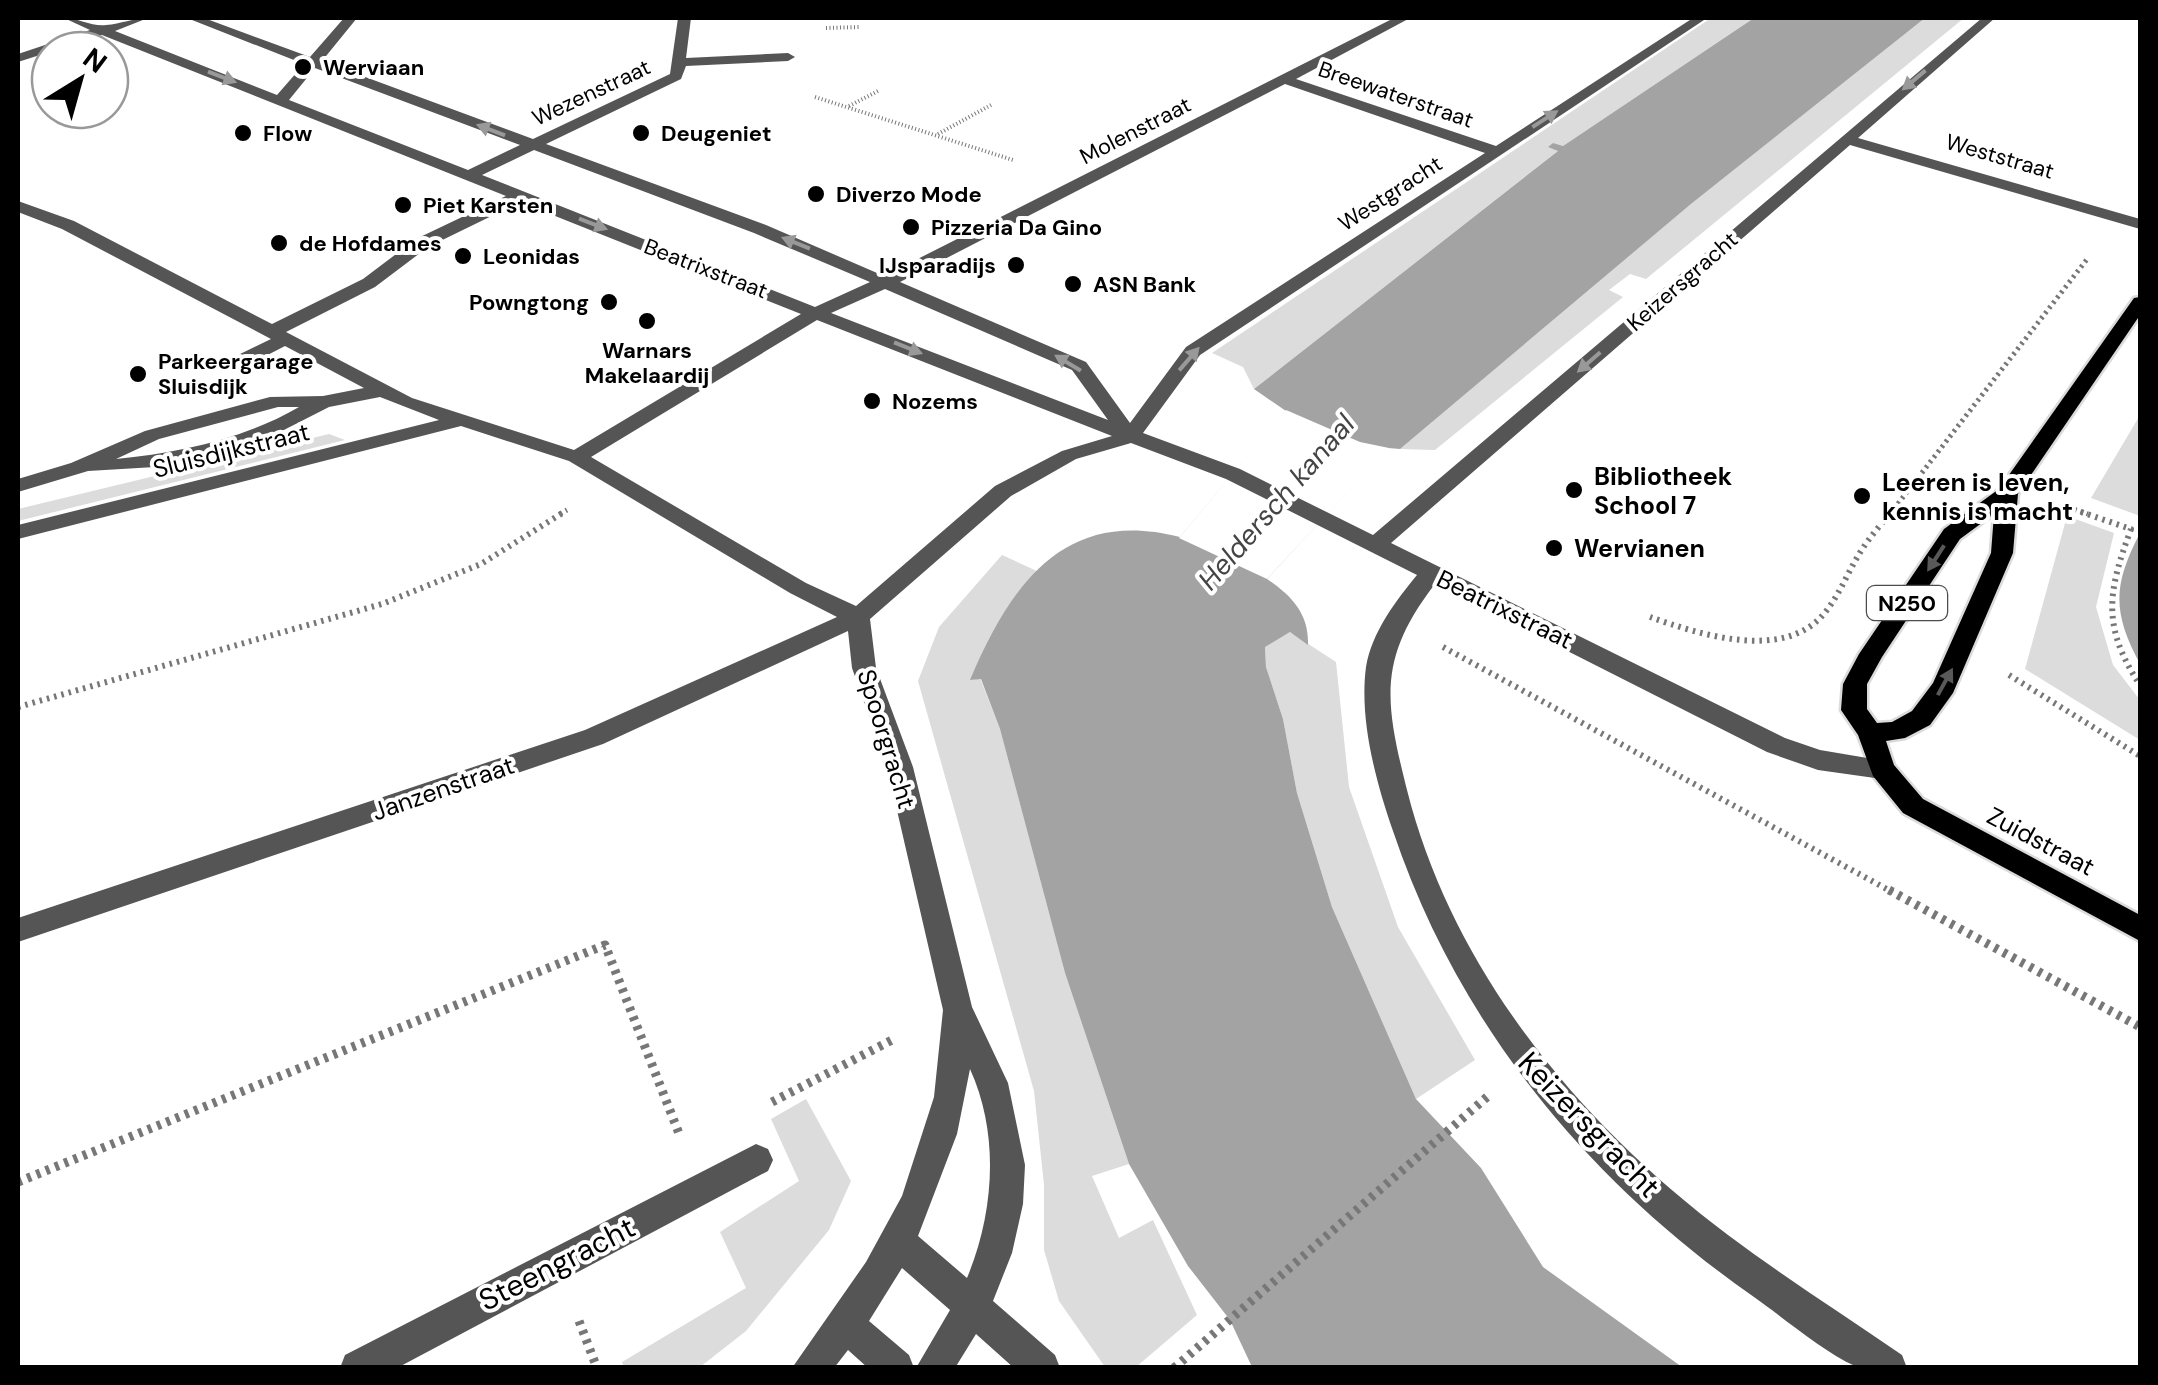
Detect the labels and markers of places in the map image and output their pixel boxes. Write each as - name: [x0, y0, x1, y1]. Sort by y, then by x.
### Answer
- place label: Werviaan: [323, 53, 424, 82]
- marker: Werviaan: [292, 56, 314, 78]
- place label: Flow: [263, 119, 312, 148]
- place label: Deugeniet: [661, 119, 771, 148]
- marker: Flow: [232, 122, 254, 144]
- marker: Deugeniet: [630, 122, 652, 144]
- place label: Diverzo Mode: [836, 180, 982, 209]
- marker: Diverzo Mode: [805, 183, 827, 205]
- place label: Piet Karsten: [423, 191, 553, 220]
- marker: Piet Karsten: [392, 194, 414, 216]
- place label: Pizzeria Da Gino: [931, 213, 1102, 242]
- marker: Pizzeria Da Gino: [900, 216, 922, 238]
- place label: de Hofdames: [299, 229, 442, 258]
- marker: de Hofdames: [268, 232, 290, 254]
- place label: Leonidas: [483, 242, 580, 271]
- marker: Leonidas: [452, 245, 474, 267]
- place label: IJsparadijs: [879, 251, 996, 280]
- marker: IJsparadijs: [1005, 254, 1027, 276]
- place label: ASN Bank: [1093, 270, 1197, 299]
- marker: ASN Bank: [1062, 273, 1084, 295]
- place label: Powngtong: [469, 288, 589, 317]
- marker: Powngtong: [598, 291, 620, 313]
- marker: Warnars Makelaardij: [636, 310, 658, 332]
- place label: Warnars Makelaardij: [585, 336, 709, 390]
- place label: Parkeergarage Sluisdijk: [158, 347, 314, 401]
- marker: Parkeergarage Sluisdijk: [127, 363, 149, 385]
- place label: Nozems: [892, 387, 978, 416]
- marker: Nozems: [861, 390, 883, 412]
- place label: Bibliotheek School 7: [1594, 460, 1733, 522]
- place label: Leeren is leven, kennis is macht: [1882, 466, 2073, 528]
- marker: Bibliotheek School 7: [1563, 479, 1585, 501]
- marker: Leeren is leven, kennis is macht: [1851, 485, 1873, 507]
- place label: Wervianen: [1574, 532, 1705, 565]
- marker: Wervianen: [1543, 537, 1565, 559]

